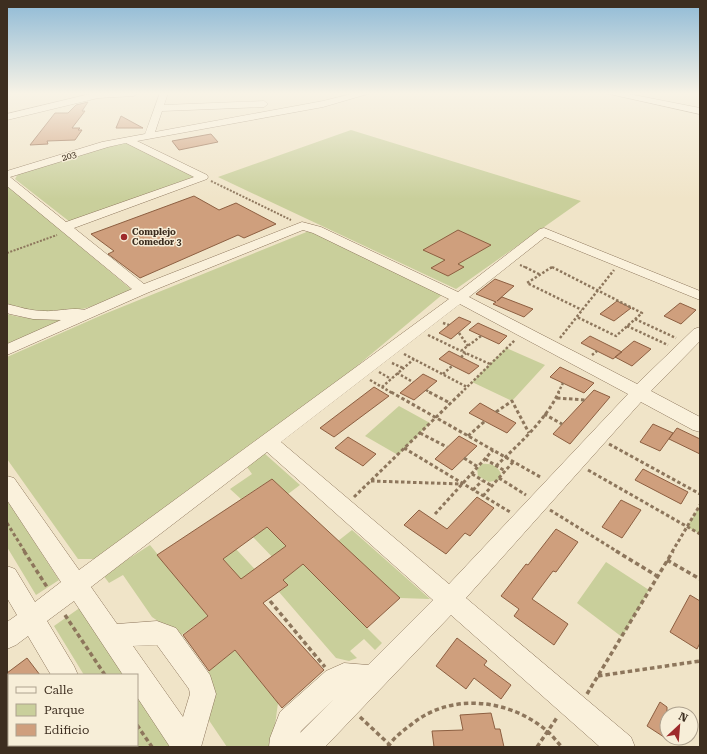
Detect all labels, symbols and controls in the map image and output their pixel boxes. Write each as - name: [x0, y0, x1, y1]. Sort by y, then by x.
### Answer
- street label: 203: [60, 149, 78, 163]
- place label: Complejo Comedor 3: [132, 227, 181, 247]
- marker: Complejo Comedor 3: [119, 232, 129, 242]
- legend: [8, 674, 138, 746]
- text: Calle: [44, 683, 74, 697]
- text: Parque: [44, 703, 85, 717]
- north arrow: [659, 706, 699, 746]
- text: N: [677, 710, 690, 725]
- text: Edificio: [44, 723, 89, 737]

